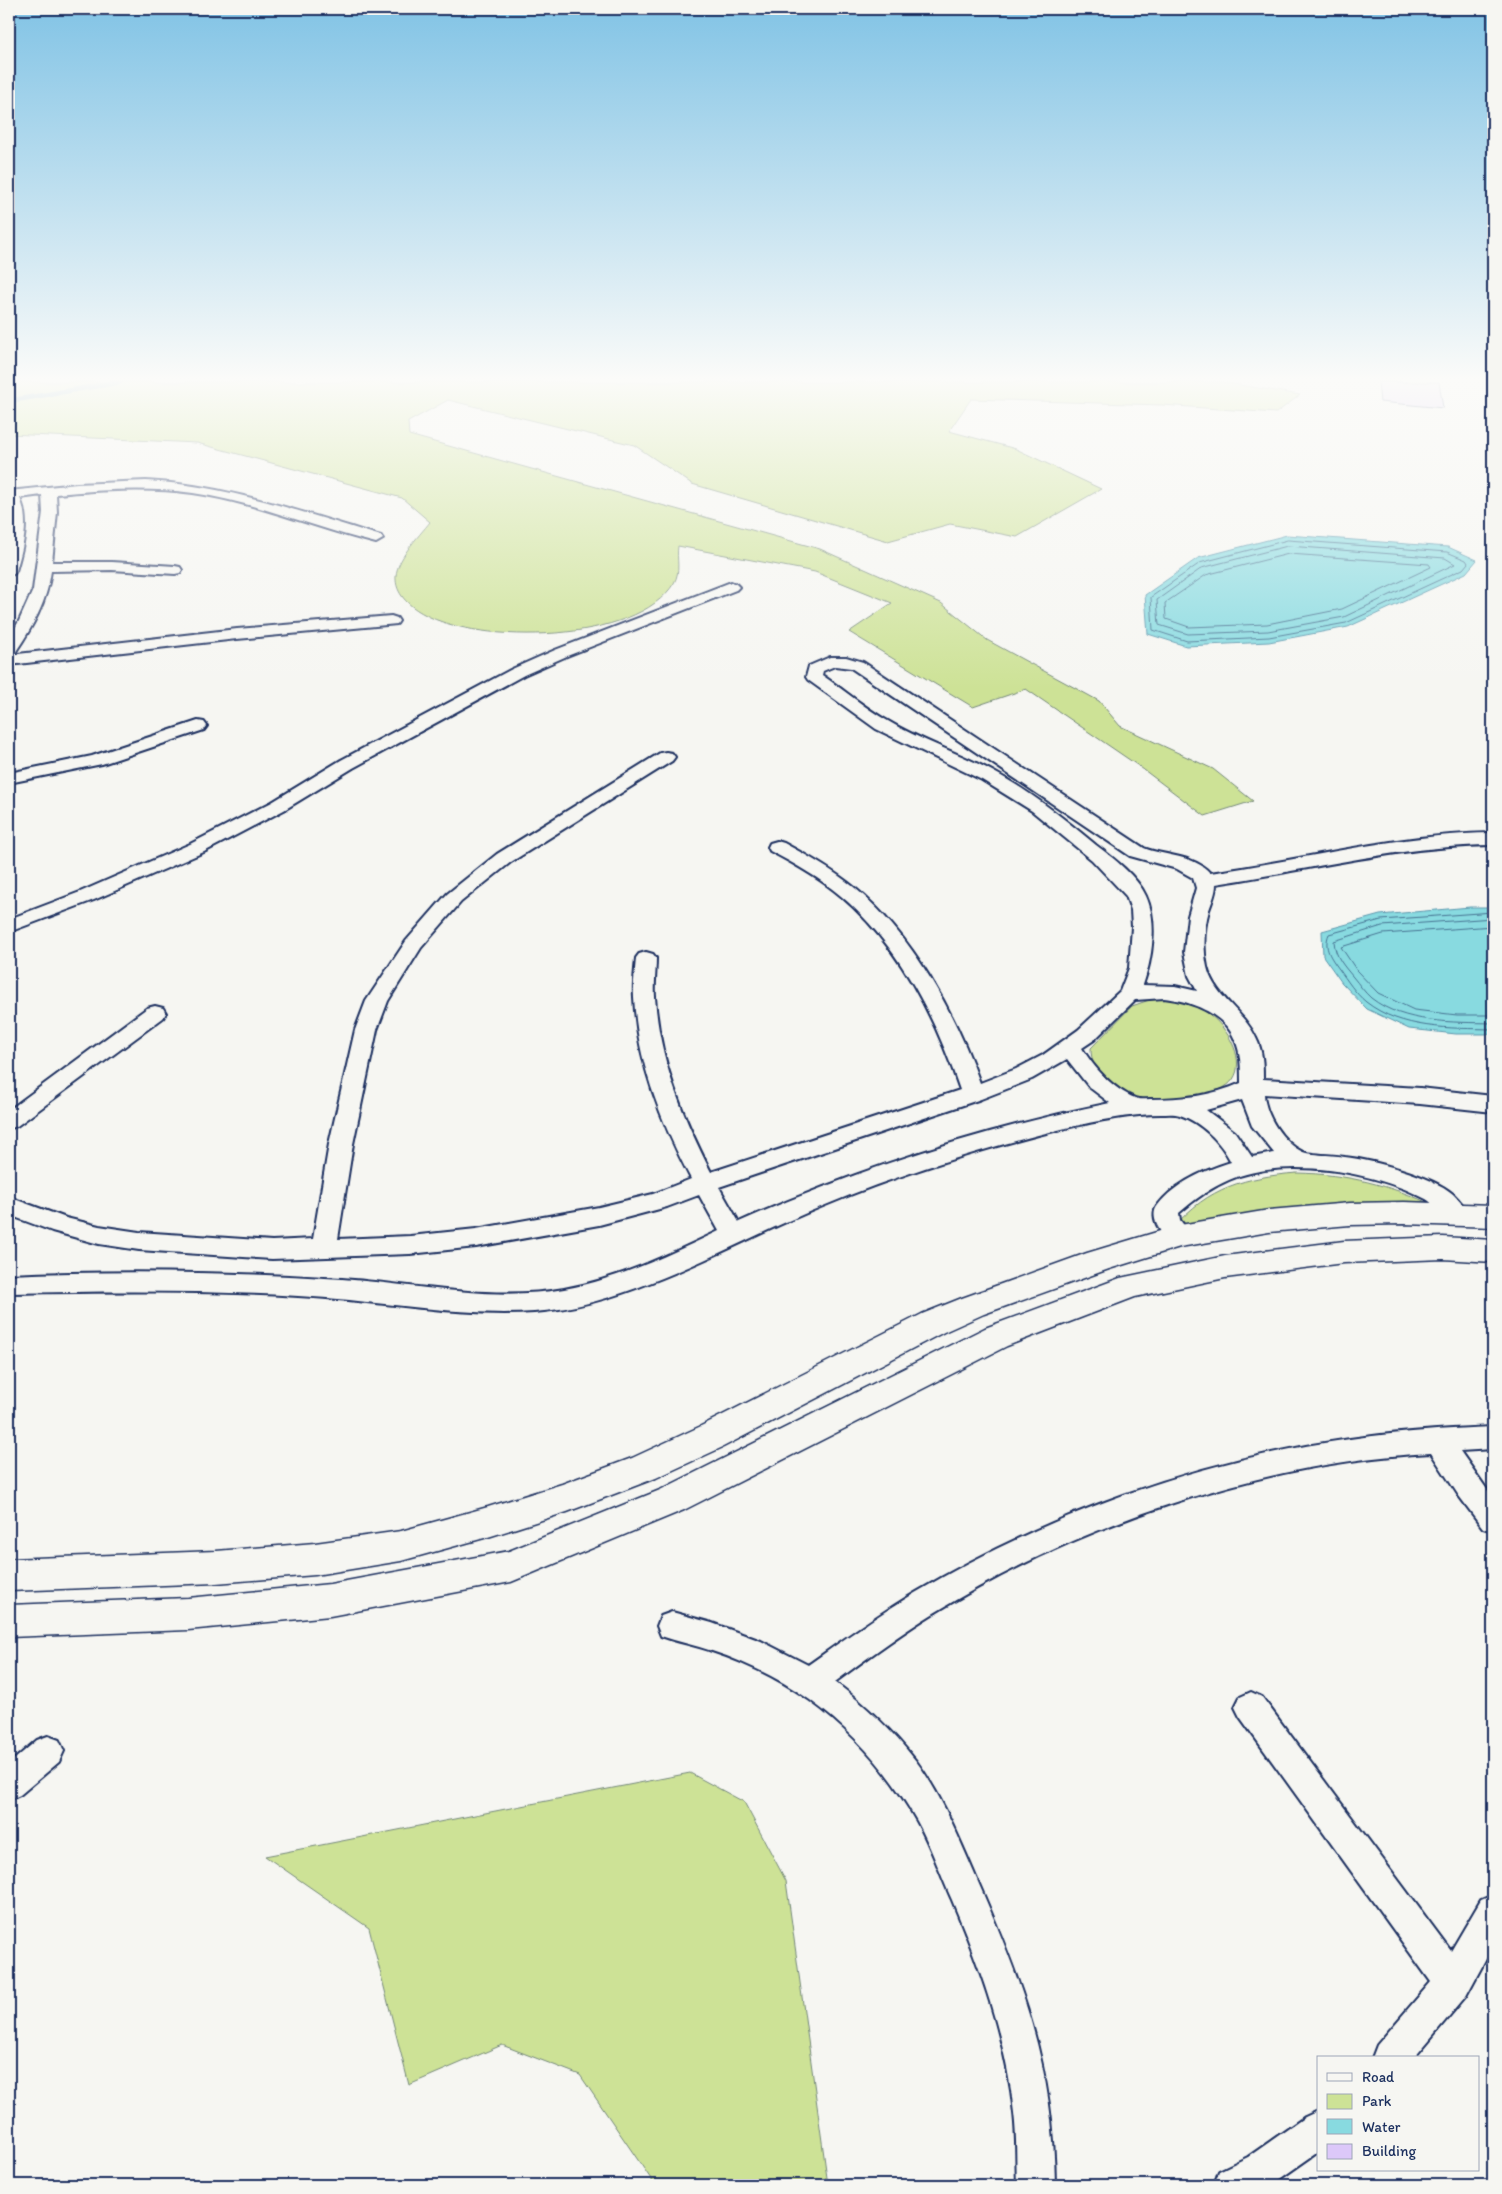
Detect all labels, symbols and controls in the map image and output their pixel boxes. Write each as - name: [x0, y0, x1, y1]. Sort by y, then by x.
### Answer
- legend: [1317, 2056, 1480, 2172]
- text: Road: [1362, 2068, 1395, 2086]
- text: Park: [1362, 2092, 1392, 2110]
- text: Water: [1362, 2118, 1401, 2136]
- text: Building: [1362, 2142, 1416, 2160]

